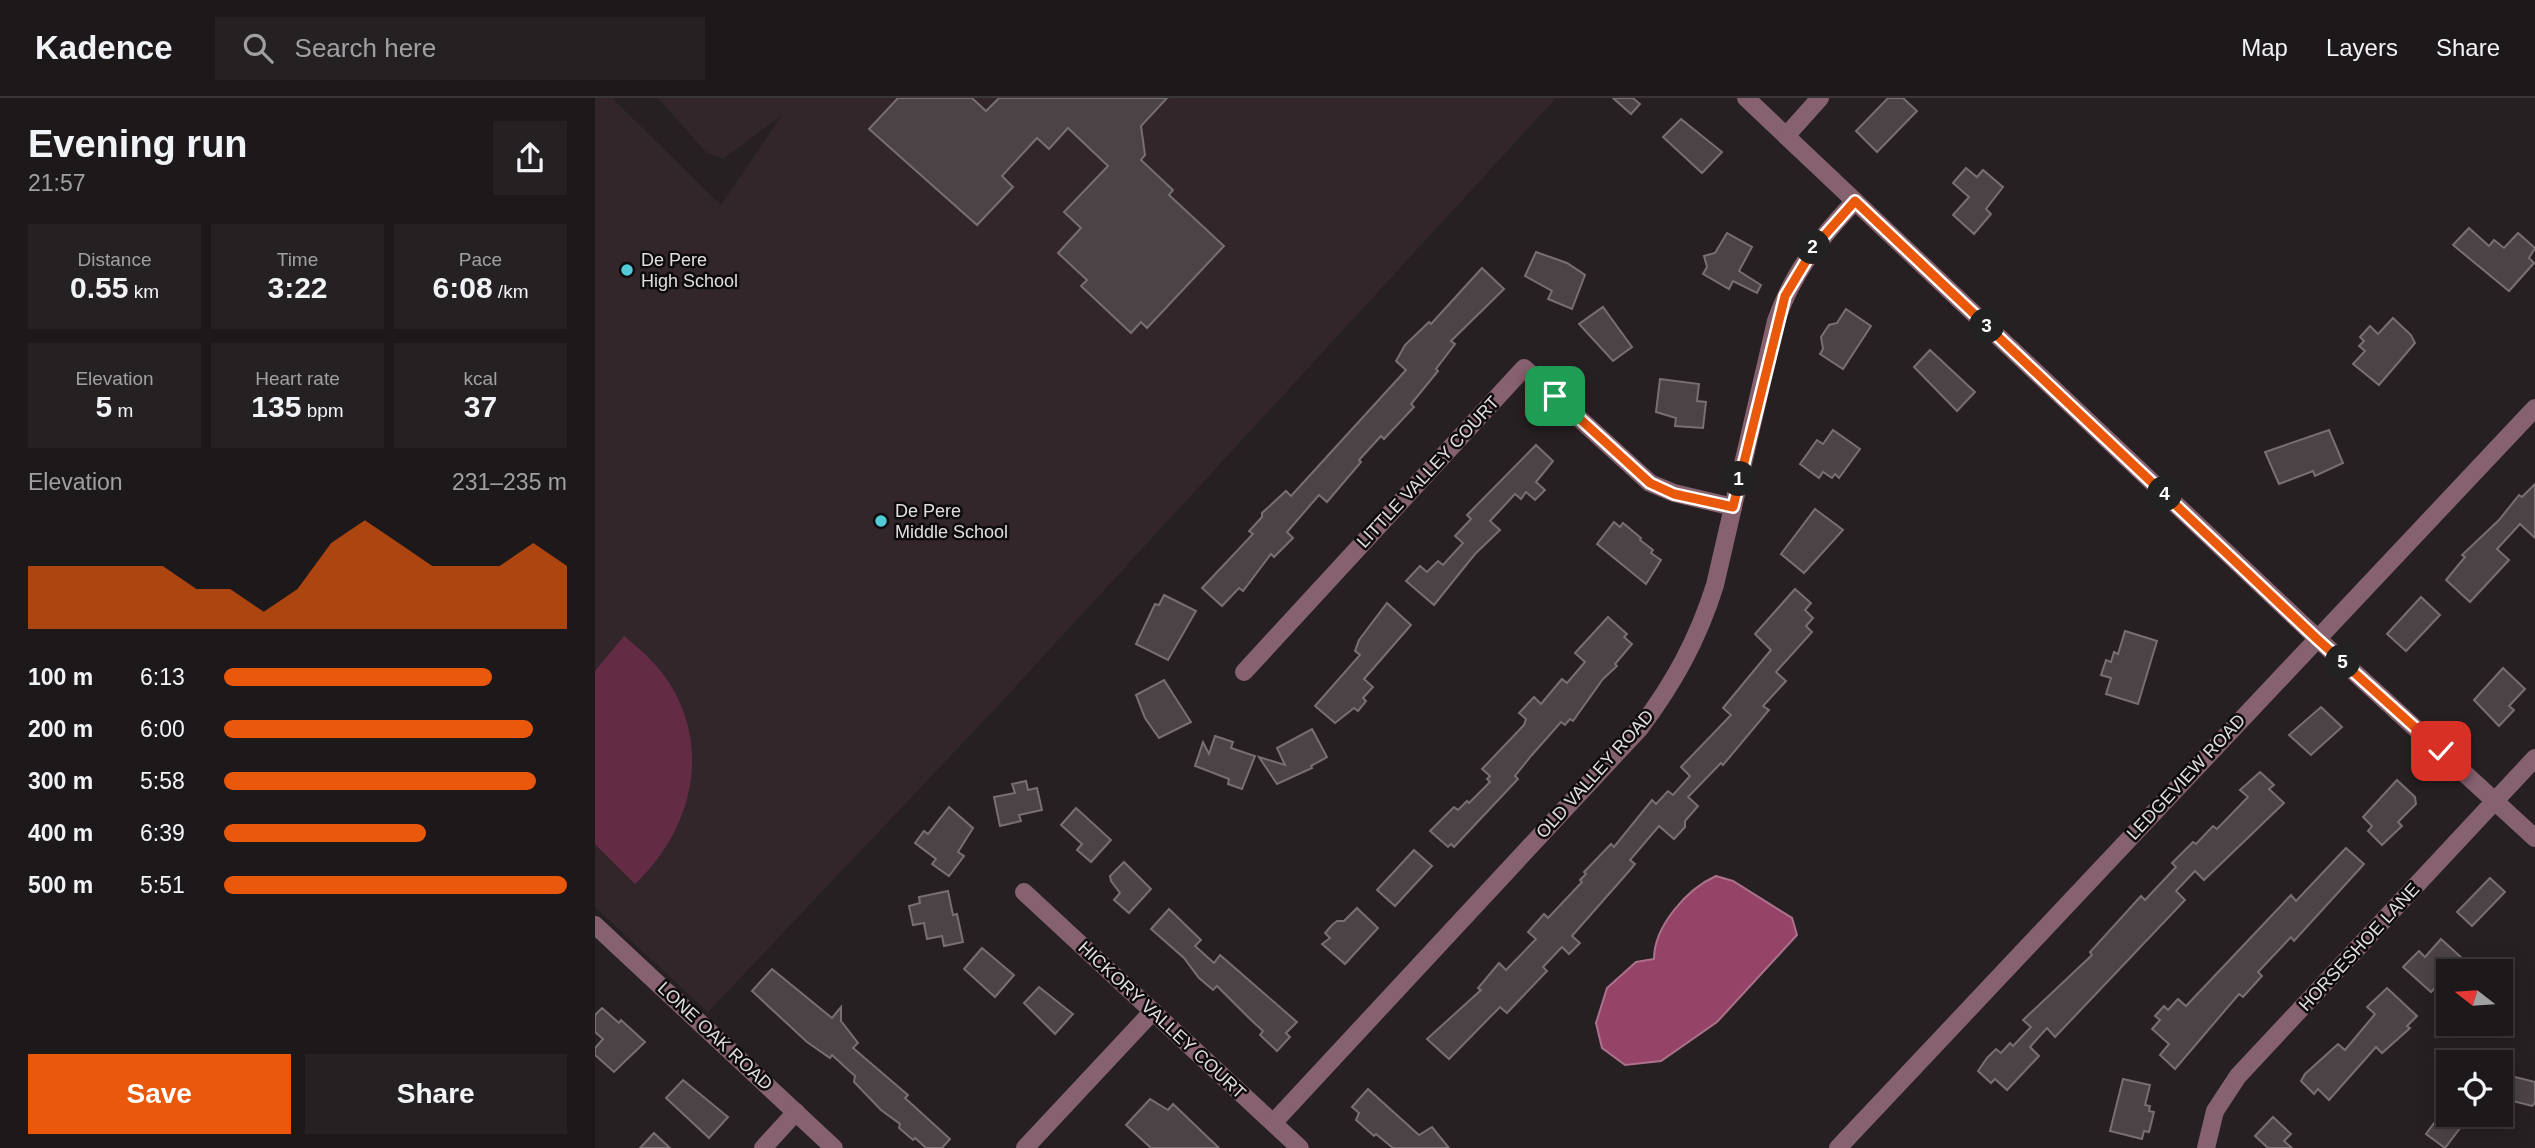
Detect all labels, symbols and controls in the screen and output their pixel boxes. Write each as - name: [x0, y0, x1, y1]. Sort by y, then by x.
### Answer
- search box: [215, 17, 705, 80]
- text: Kadence: [35, 29, 173, 66]
- icon: search: [239, 29, 277, 67]
- text: Search here: [295, 33, 436, 63]
- text: Map: [2241, 34, 2288, 61]
- text: Layers: [2326, 34, 2398, 61]
- text: Share: [2436, 34, 2500, 61]
- button: share: [493, 121, 567, 195]
- text: Evening run: [28, 123, 248, 165]
- text: 21:57: [28, 170, 86, 196]
- pin: 2: [1795, 230, 1831, 264]
- text: 2: [1807, 236, 1818, 257]
- text: Distance: [78, 249, 151, 270]
- text: Time: [277, 249, 318, 270]
- text: Pace: [459, 249, 502, 270]
- place label: De Pere High School: [641, 250, 738, 291]
- marker: De Pere High School: [619, 262, 635, 278]
- text: 0.55: [70, 271, 128, 304]
- text: 3:22: [267, 271, 328, 304]
- text: 6:08: [433, 271, 493, 304]
- text: km: [128, 281, 159, 302]
- text: /km: [493, 281, 528, 302]
- pin: 3: [1969, 308, 2005, 344]
- text: 3: [1981, 315, 1992, 336]
- pin: [1525, 366, 1585, 426]
- text: Elevation: [75, 368, 154, 389]
- text: Heart rate: [255, 368, 340, 389]
- text: kcal: [464, 368, 497, 389]
- icon: arrive: [1536, 377, 1574, 415]
- text: 5: [96, 390, 112, 423]
- text: 135: [251, 390, 301, 423]
- text: 37: [464, 390, 497, 423]
- street label: LITTLE VALLEY COURT: [1353, 392, 1503, 552]
- text: m: [112, 400, 133, 421]
- text: bpm: [301, 400, 344, 421]
- pin: 1: [1721, 462, 1757, 496]
- text: 1: [1733, 468, 1744, 489]
- text: Elevation: [28, 469, 123, 495]
- text: 231–235 m: [452, 469, 567, 495]
- pin: 4: [2147, 476, 2183, 512]
- text: 4: [2159, 483, 2170, 504]
- place label: De Pere Middle School: [895, 501, 1008, 542]
- marker: De Pere Middle School: [873, 513, 889, 529]
- pin: 5: [2325, 644, 2361, 680]
- text: 5: [2337, 651, 2348, 672]
- text: 100 m: [28, 664, 93, 690]
- text: 6:13: [140, 664, 185, 690]
- street label: OLD VALLEY ROAD: [1532, 706, 1658, 842]
- street label: LEDGEVIEW ROAD: [2123, 710, 2249, 844]
- text: 200 m: [28, 716, 93, 742]
- text: 6:00: [140, 716, 185, 742]
- pin: [2411, 721, 2471, 781]
- icon: check: [2422, 732, 2460, 770]
- text: 300 m: [28, 768, 93, 794]
- text: 5:58: [140, 768, 185, 794]
- text: 400 m: [28, 820, 93, 846]
- text: 6:39: [140, 820, 185, 846]
- text: 500 m: [28, 872, 93, 898]
- text: 5:51: [140, 872, 185, 898]
- street label: HORSESHOE LANE: [2295, 879, 2423, 1015]
- street label: HICKORY VALLEY COURT: [1074, 937, 1250, 1103]
- north arrow: [2436, 959, 2513, 1036]
- map controls: [2436, 959, 2513, 1127]
- street label: LONE OAK ROAD: [654, 978, 776, 1094]
- button: locate: [2436, 1050, 2513, 1127]
- button: Save: [28, 1054, 291, 1134]
- button: Share: [305, 1054, 567, 1134]

